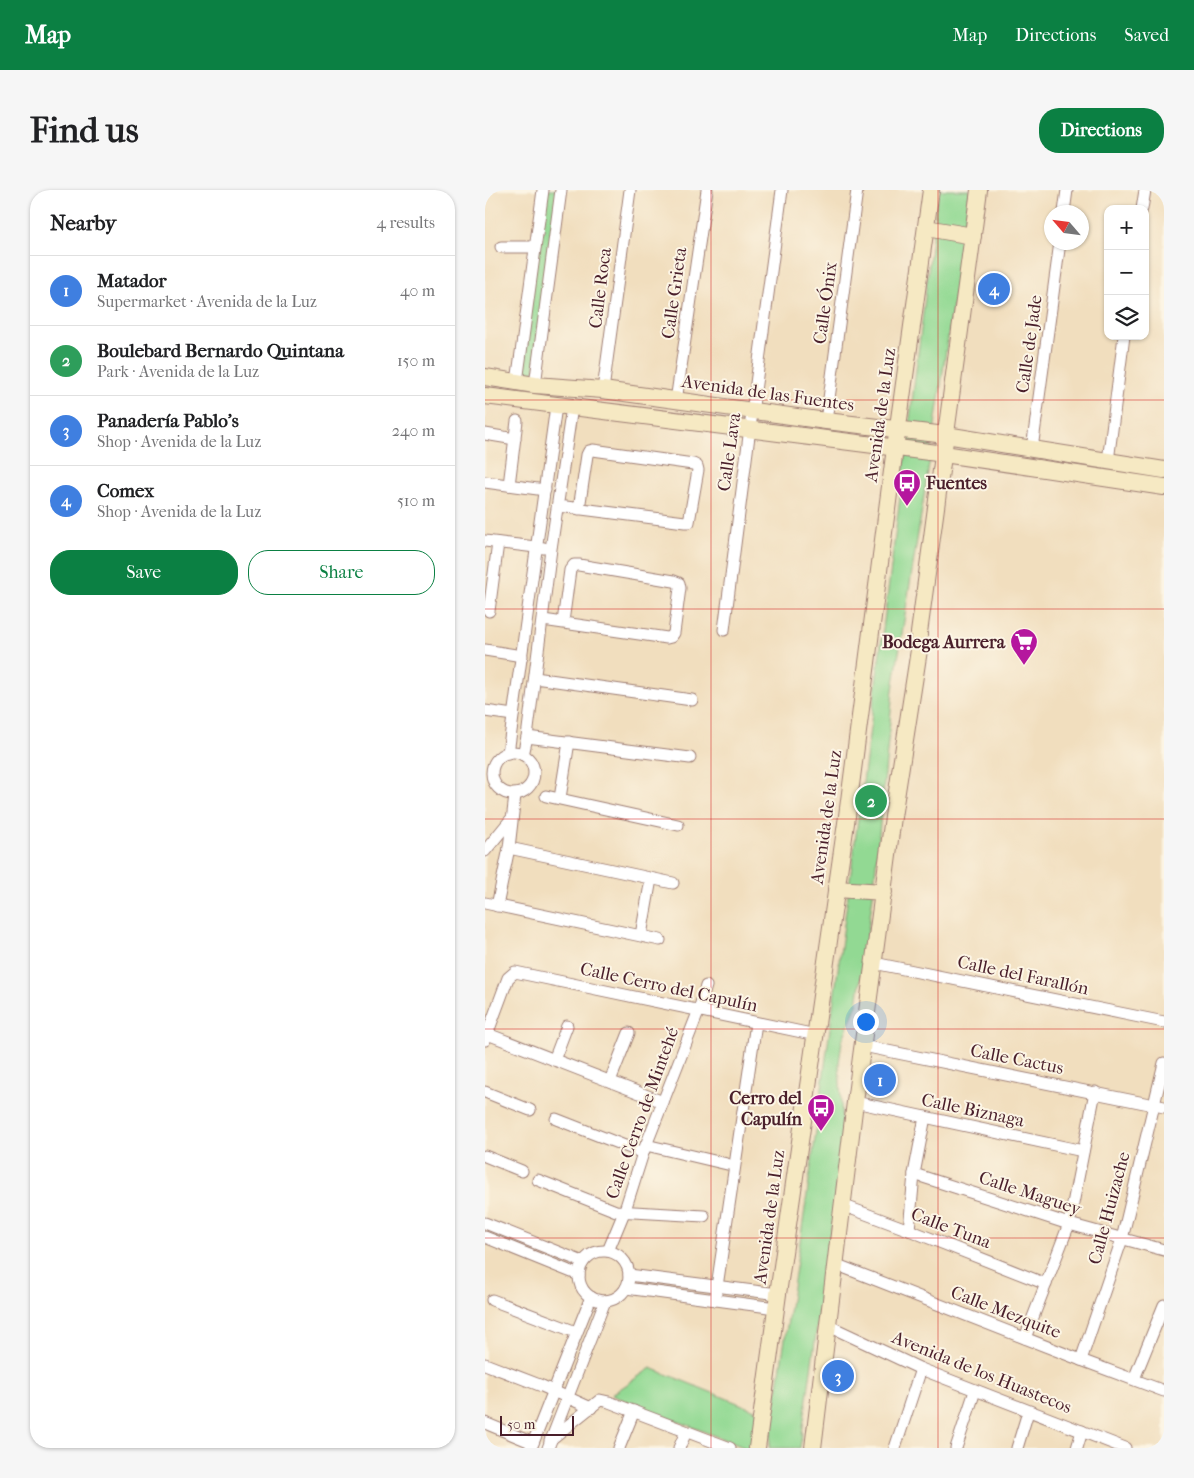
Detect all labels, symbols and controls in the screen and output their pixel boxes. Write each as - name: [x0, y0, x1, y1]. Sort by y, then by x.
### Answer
- text: Map: [25, 21, 71, 49]
- text: Map: [953, 25, 987, 46]
- text: Directions: [1015, 25, 1096, 46]
- text: Saved: [1124, 25, 1169, 46]
- button: Directions: [1039, 108, 1164, 153]
- text: Find us: [30, 110, 139, 151]
- north arrow: [1044, 205, 1089, 250]
- map controls: [1104, 205, 1149, 340]
- button: +: [1104, 205, 1149, 250]
- text: Nearby: [50, 211, 116, 235]
- text: 4 results: [377, 213, 435, 232]
- street label: Calle Grieta: [658, 245, 691, 340]
- street label: Calle Roca: [585, 246, 616, 330]
- button: −: [1104, 250, 1149, 295]
- street label: Calle Ónix: [807, 260, 842, 345]
- text: Matador: [97, 270, 167, 292]
- pin: 4: [978, 270, 1010, 308]
- text: 1: [63, 281, 69, 300]
- text: 40 m: [400, 281, 435, 300]
- text: Supermarket · Avenida de la Luz: [97, 292, 317, 311]
- street label: Calle de Jade: [1012, 293, 1047, 395]
- button: layers: [1104, 295, 1149, 340]
- text: Boulebard Bernardo Quintana: [97, 340, 344, 362]
- street label: Avenida de la Luz: [861, 347, 900, 484]
- text: 2: [62, 351, 70, 370]
- text: 150 m: [397, 351, 435, 370]
- text: Park · Avenida de la Luz: [97, 362, 259, 381]
- street label: Avenida de las Fuentes: [679, 371, 856, 416]
- text: Panadería Pablo's: [97, 410, 239, 432]
- street label: Calle Lava: [714, 411, 745, 493]
- text: 3: [63, 421, 69, 440]
- text: 240 m: [392, 421, 435, 440]
- text: Shop · Avenida de la Luz: [97, 432, 261, 451]
- bus stop icon: Fuentes: [892, 468, 922, 507]
- place label: Fuentes: [925, 473, 987, 494]
- text: Comex: [97, 480, 154, 502]
- text: 4: [61, 491, 71, 510]
- text: 510 m: [397, 491, 435, 510]
- text: Shop · Avenida de la Luz: [97, 502, 261, 521]
- button: Save: [50, 550, 238, 595]
- button: Share: [248, 550, 435, 595]
- supermarket icon: Bodega Aurrera: [1009, 627, 1039, 666]
- place label: Bodega Aurrera: [882, 632, 1006, 653]
- street label: Avenida de la Luz: [807, 749, 846, 886]
- pin: 2: [855, 782, 887, 820]
- street label: Calle del Farallón: [955, 951, 1091, 1000]
- street label: Calle Cerro del Capulín: [578, 958, 760, 1017]
- your location: [853, 1009, 879, 1035]
- street label: Calle Cerro de Mintehé: [602, 1024, 683, 1202]
- street label: Calle Cactus: [968, 1040, 1066, 1079]
- pin: 1: [864, 1061, 896, 1099]
- place label: Cerro del Capulín: [729, 1088, 803, 1130]
- street label: Calle Biznaga: [919, 1089, 1027, 1132]
- bus stop icon: Cerro del Capulín: [806, 1093, 836, 1132]
- street label: Avenida de la Luz: [750, 1149, 789, 1286]
- street label: Calle Huizache: [1084, 1149, 1135, 1267]
- street label: Calle Maguey: [976, 1167, 1085, 1220]
- street label: Calle Tuna: [908, 1204, 994, 1254]
- street label: Calle Mezquite: [948, 1282, 1064, 1343]
- street label: Avenida de los Huastecos: [888, 1326, 1075, 1418]
- pin: 3: [822, 1357, 854, 1395]
- scale bar: [500, 1413, 574, 1436]
- text: 50 m: [507, 1416, 535, 1433]

